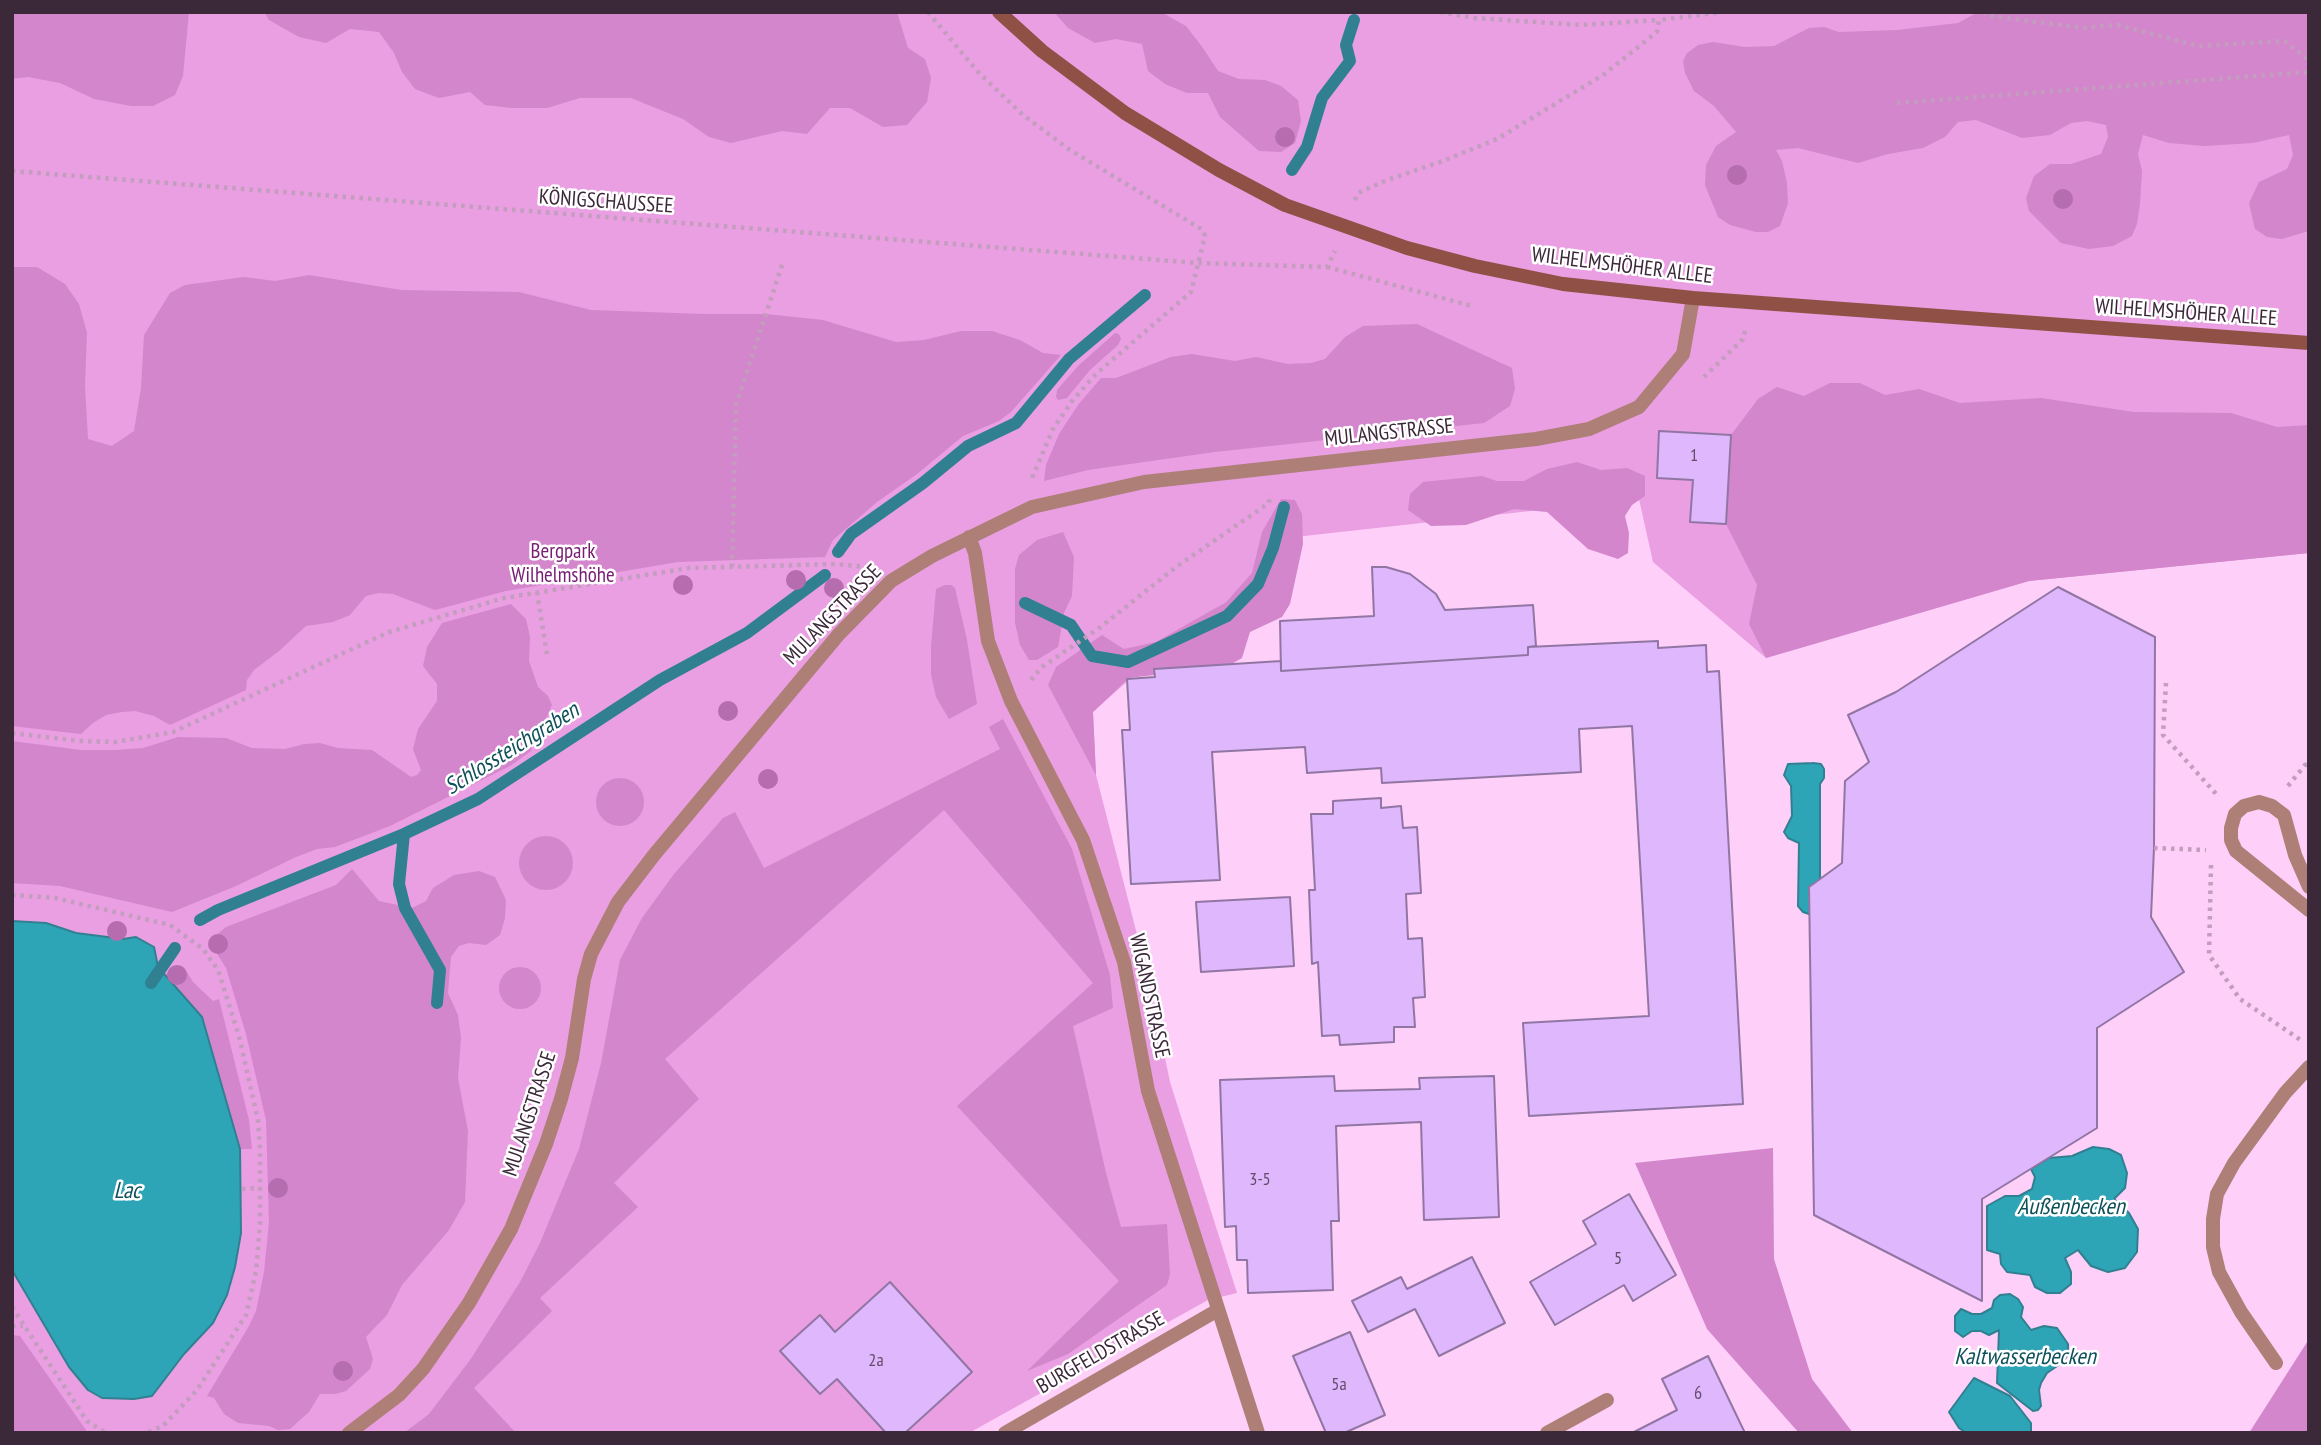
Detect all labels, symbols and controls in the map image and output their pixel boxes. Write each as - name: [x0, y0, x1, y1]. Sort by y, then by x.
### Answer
- street label: KÖNIGSCHAUSSEE: [538, 185, 674, 219]
- street label: WILHELMSHÖHER ALLEE: [1530, 242, 1714, 290]
- street label: WILHELMSHÖHER ALLEE: [2094, 294, 2278, 332]
- street label: MULANGSTRASSE: [1323, 414, 1455, 452]
- house number: 1: [1690, 445, 1698, 467]
- park label: Bergpark Wilhelmshöhe: [511, 539, 615, 589]
- street label: MULANGSTRASSE: [779, 560, 887, 670]
- water label: Schlossteichgraben: [440, 697, 584, 801]
- street label: WIGANDSTRASSE: [1124, 932, 1174, 1060]
- street label: MULANGSTRASSE: [498, 1048, 562, 1180]
- house number: 3-5: [1249, 1169, 1271, 1191]
- water label: Lac: [114, 1177, 140, 1205]
- water label: Außenbecken: [2017, 1193, 2125, 1221]
- house number: 5: [1614, 1248, 1622, 1270]
- street label: BURGFELDSTRASSE: [1033, 1306, 1169, 1400]
- water label: Kaltwasserbecken: [1954, 1343, 2096, 1371]
- house number: 2a: [868, 1350, 884, 1372]
- house number: 5a: [1331, 1374, 1347, 1396]
- house number: 6: [1694, 1383, 1702, 1405]

